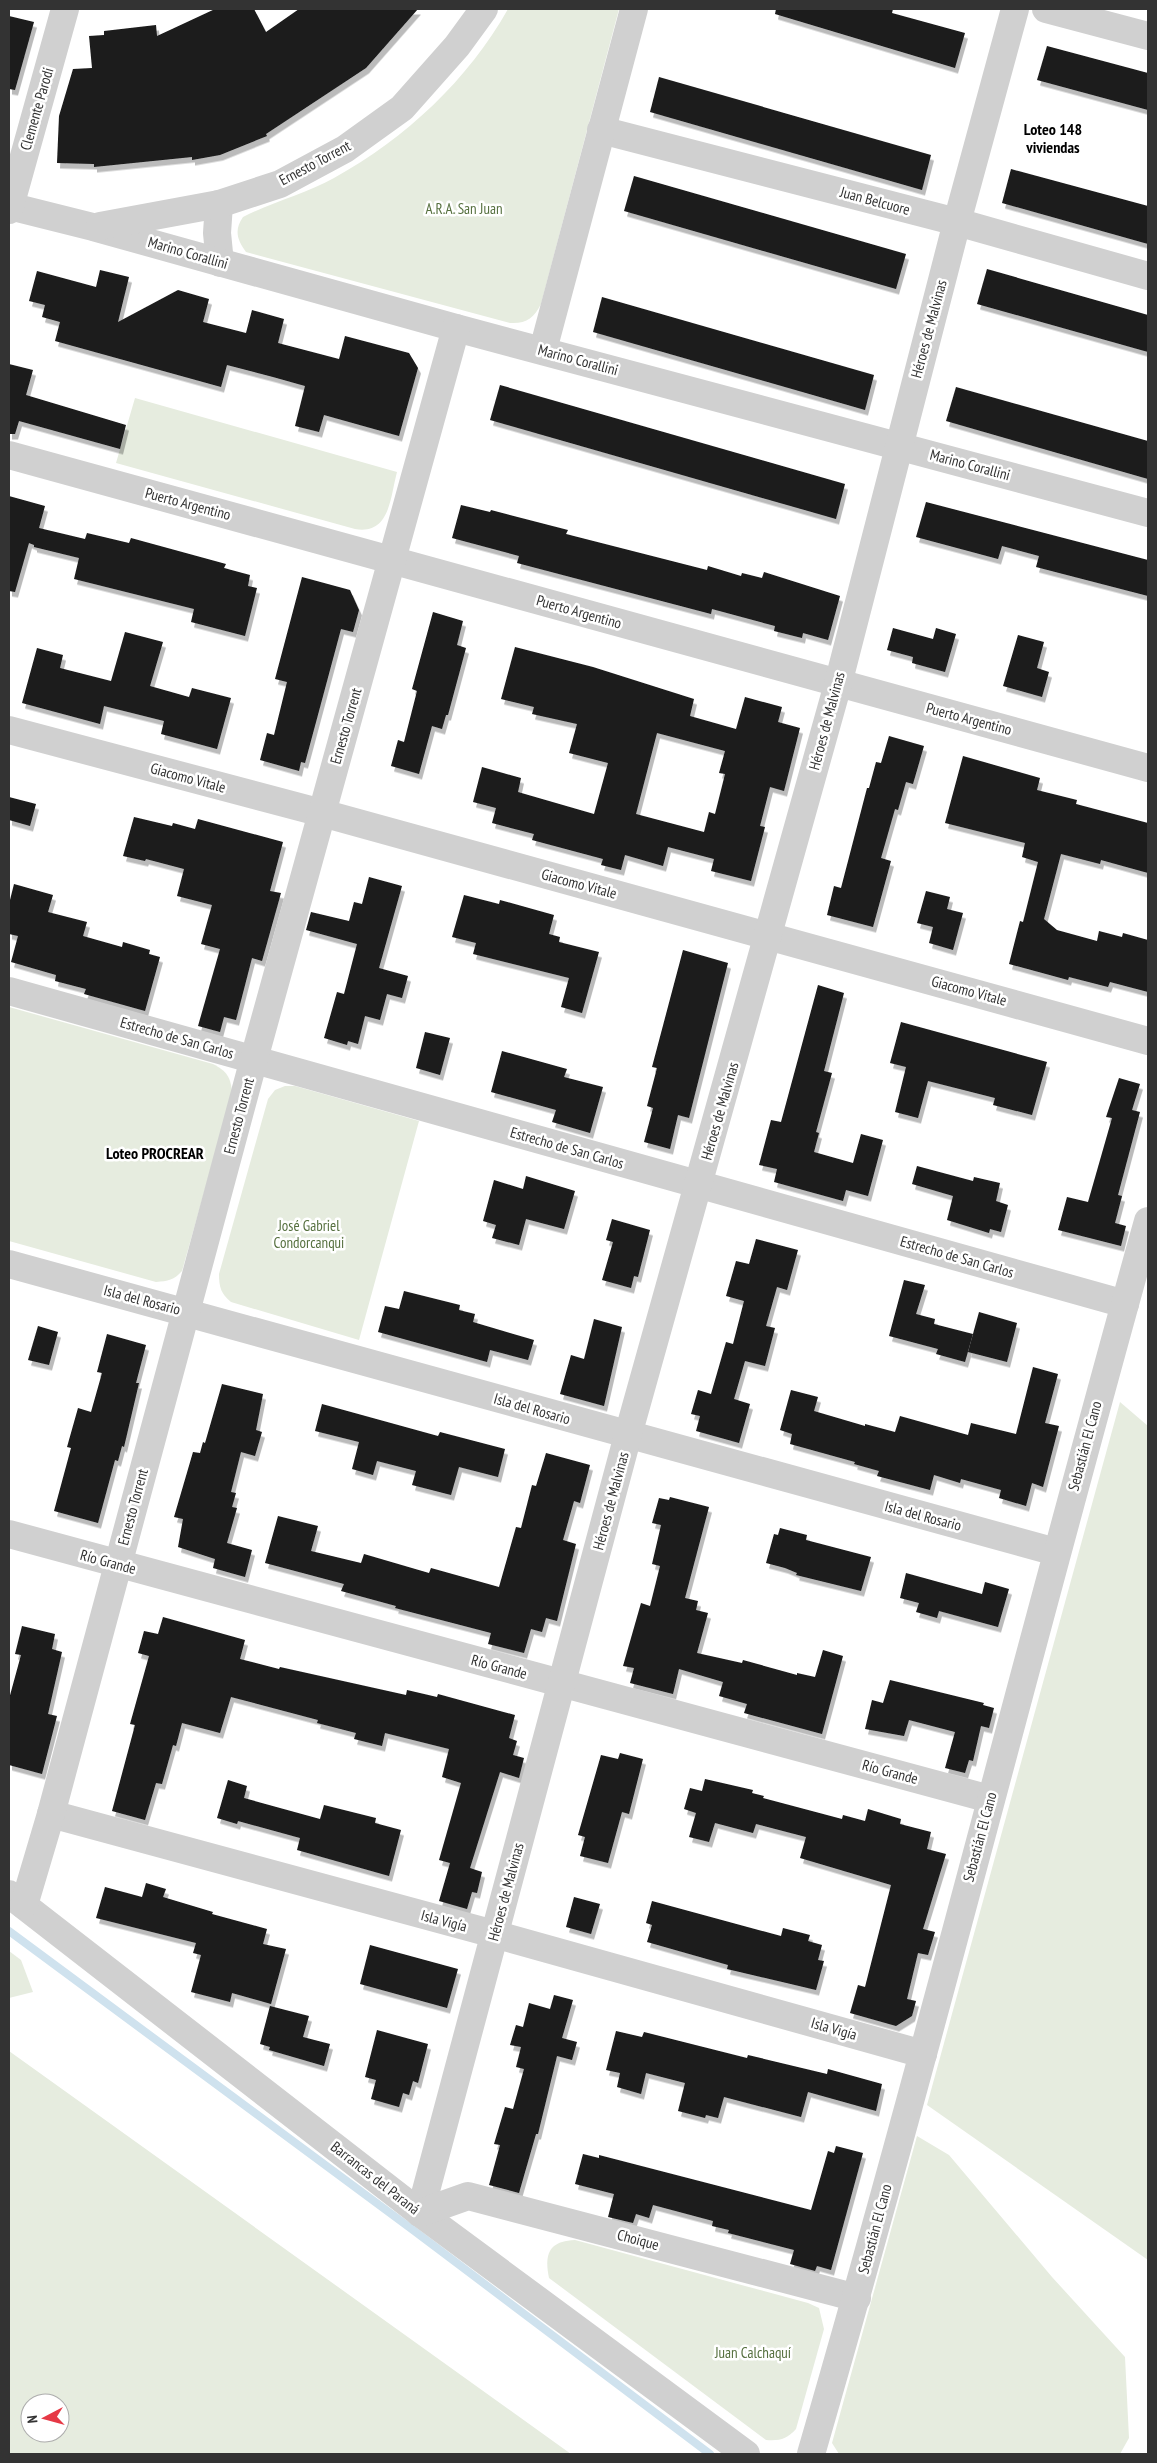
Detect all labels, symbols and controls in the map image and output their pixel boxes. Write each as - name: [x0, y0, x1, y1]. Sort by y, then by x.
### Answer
- street label: Clemente Parodi: [16, 65, 57, 152]
- district label: Loteo 148 viviendas: [1024, 119, 1082, 157]
- street label: Ernesto Torrent: [276, 136, 354, 189]
- street label: Juan Belcuore: [837, 182, 912, 219]
- park label: A.R.A. San Juan: [425, 199, 503, 218]
- street label: Marino Corallini: [146, 232, 230, 273]
- street label: Héroes de Malvinas: [906, 278, 951, 380]
- street label: Marino Corallini: [536, 340, 620, 379]
- street label: Marino Corallini: [928, 445, 1012, 484]
- street label: Puerto Argentino: [143, 483, 233, 524]
- street label: Puerto Argentino: [534, 590, 624, 633]
- street label: Héroes de Malvinas: [804, 670, 849, 772]
- street label: Ernesto Torrent: [326, 686, 365, 766]
- street label: Puerto Argentino: [924, 698, 1014, 739]
- street label: Giacomo Vitale: [148, 758, 228, 797]
- street label: Giacomo Vitale: [539, 864, 619, 903]
- street label: Giacomo Vitale: [929, 971, 1009, 1010]
- street label: Estrecho de San Carlos: [118, 1012, 236, 1063]
- street label: Héroes de Malvinas: [696, 1060, 743, 1162]
- street label: Ernesto Torrent: [219, 1076, 258, 1156]
- street label: Estrecho de San Carlos: [508, 1122, 626, 1173]
- district label: Loteo PROCREAR: [106, 1143, 204, 1163]
- park label: José Gabriel Condorcanqui: [274, 1216, 344, 1252]
- street label: Estrecho de San Carlos: [898, 1231, 1016, 1282]
- street label: Isla del Rosario: [102, 1280, 183, 1319]
- street label: Isla del Rosario: [492, 1389, 573, 1428]
- street label: Sebastián El Cano: [1063, 1399, 1106, 1493]
- street label: Héroes de Malvinas: [588, 1450, 633, 1552]
- street label: Ernesto Torrent: [113, 1467, 152, 1547]
- street label: Isla del Rosario: [883, 1496, 964, 1535]
- street label: Río Grande: [78, 1545, 138, 1578]
- street label: Río Grande: [469, 1650, 529, 1683]
- street label: Río Grande: [860, 1755, 920, 1788]
- street label: Sebastián El Cano: [958, 1790, 1001, 1884]
- street label: Héroes de Malvinas: [483, 1841, 528, 1943]
- street label: Isla Vigía: [419, 1905, 469, 1936]
- street label: Isla Vigía: [809, 2013, 859, 2044]
- street label: Barrancas del Paraná: [327, 2137, 424, 2218]
- street label: Sebastián El Cano: [853, 2182, 896, 2276]
- street label: Choique: [615, 2225, 661, 2254]
- park label: Juan Calchaquí: [714, 2343, 792, 2362]
- north arrow: [20, 2393, 70, 2443]
- text: N: [23, 2415, 41, 2424]

